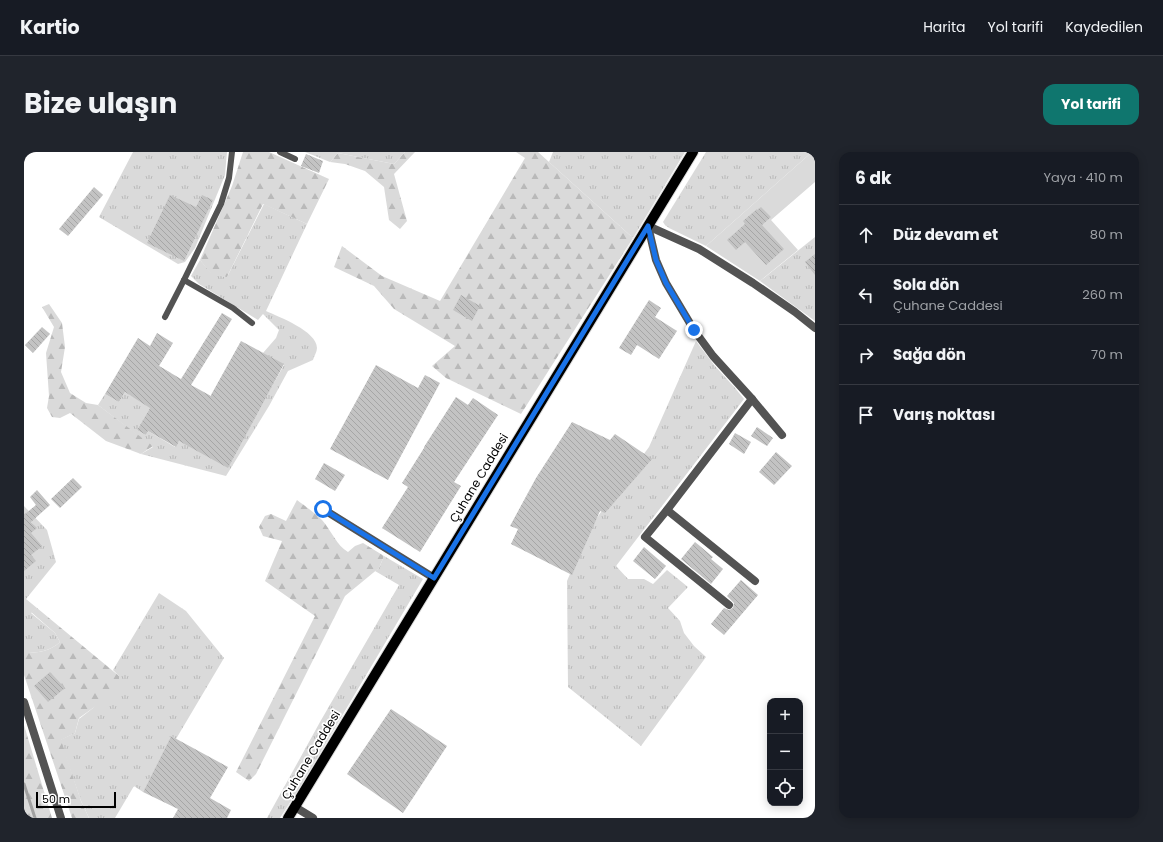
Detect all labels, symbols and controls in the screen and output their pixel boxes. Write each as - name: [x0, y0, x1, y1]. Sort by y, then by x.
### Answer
- text: Kartio: [20, 14, 80, 41]
- text: Harita: [923, 17, 966, 37]
- text: Yol tarifi: [988, 17, 1043, 37]
- text: Kaydedilen: [1065, 17, 1143, 37]
- text: Bize ulaşın: [24, 84, 177, 123]
- button: Yol tarifi: [1043, 84, 1139, 125]
- text: 6 dk: [855, 166, 891, 190]
- text: Yaya · 410 m: [1043, 168, 1123, 187]
- icon: ahead: [855, 224, 877, 246]
- text: Düz devam et: [893, 224, 998, 245]
- text: 80 m: [1090, 225, 1123, 244]
- text: Sola dön: [893, 274, 959, 295]
- icon: left: [855, 284, 877, 306]
- text: 260 m: [1082, 285, 1123, 304]
- text: Çuhane Caddesi: [893, 296, 1003, 315]
- route end: [685, 321, 703, 339]
- icon: right: [855, 344, 877, 366]
- text: Sağa dön: [893, 344, 966, 365]
- text: 70 m: [1091, 345, 1123, 364]
- icon: arrive: [855, 404, 877, 426]
- text: Varış noktası: [893, 404, 995, 425]
- street label: Çuhane Caddesi: [445, 430, 512, 526]
- route start: [314, 500, 332, 518]
- map controls: [767, 698, 803, 806]
- button: +: [767, 698, 803, 734]
- street label: Çuhane Caddesi: [277, 707, 344, 803]
- button: −: [767, 734, 803, 770]
- button: locate: [767, 770, 803, 806]
- scale bar: [36, 790, 116, 809]
- text: 50 m: [42, 791, 70, 807]

